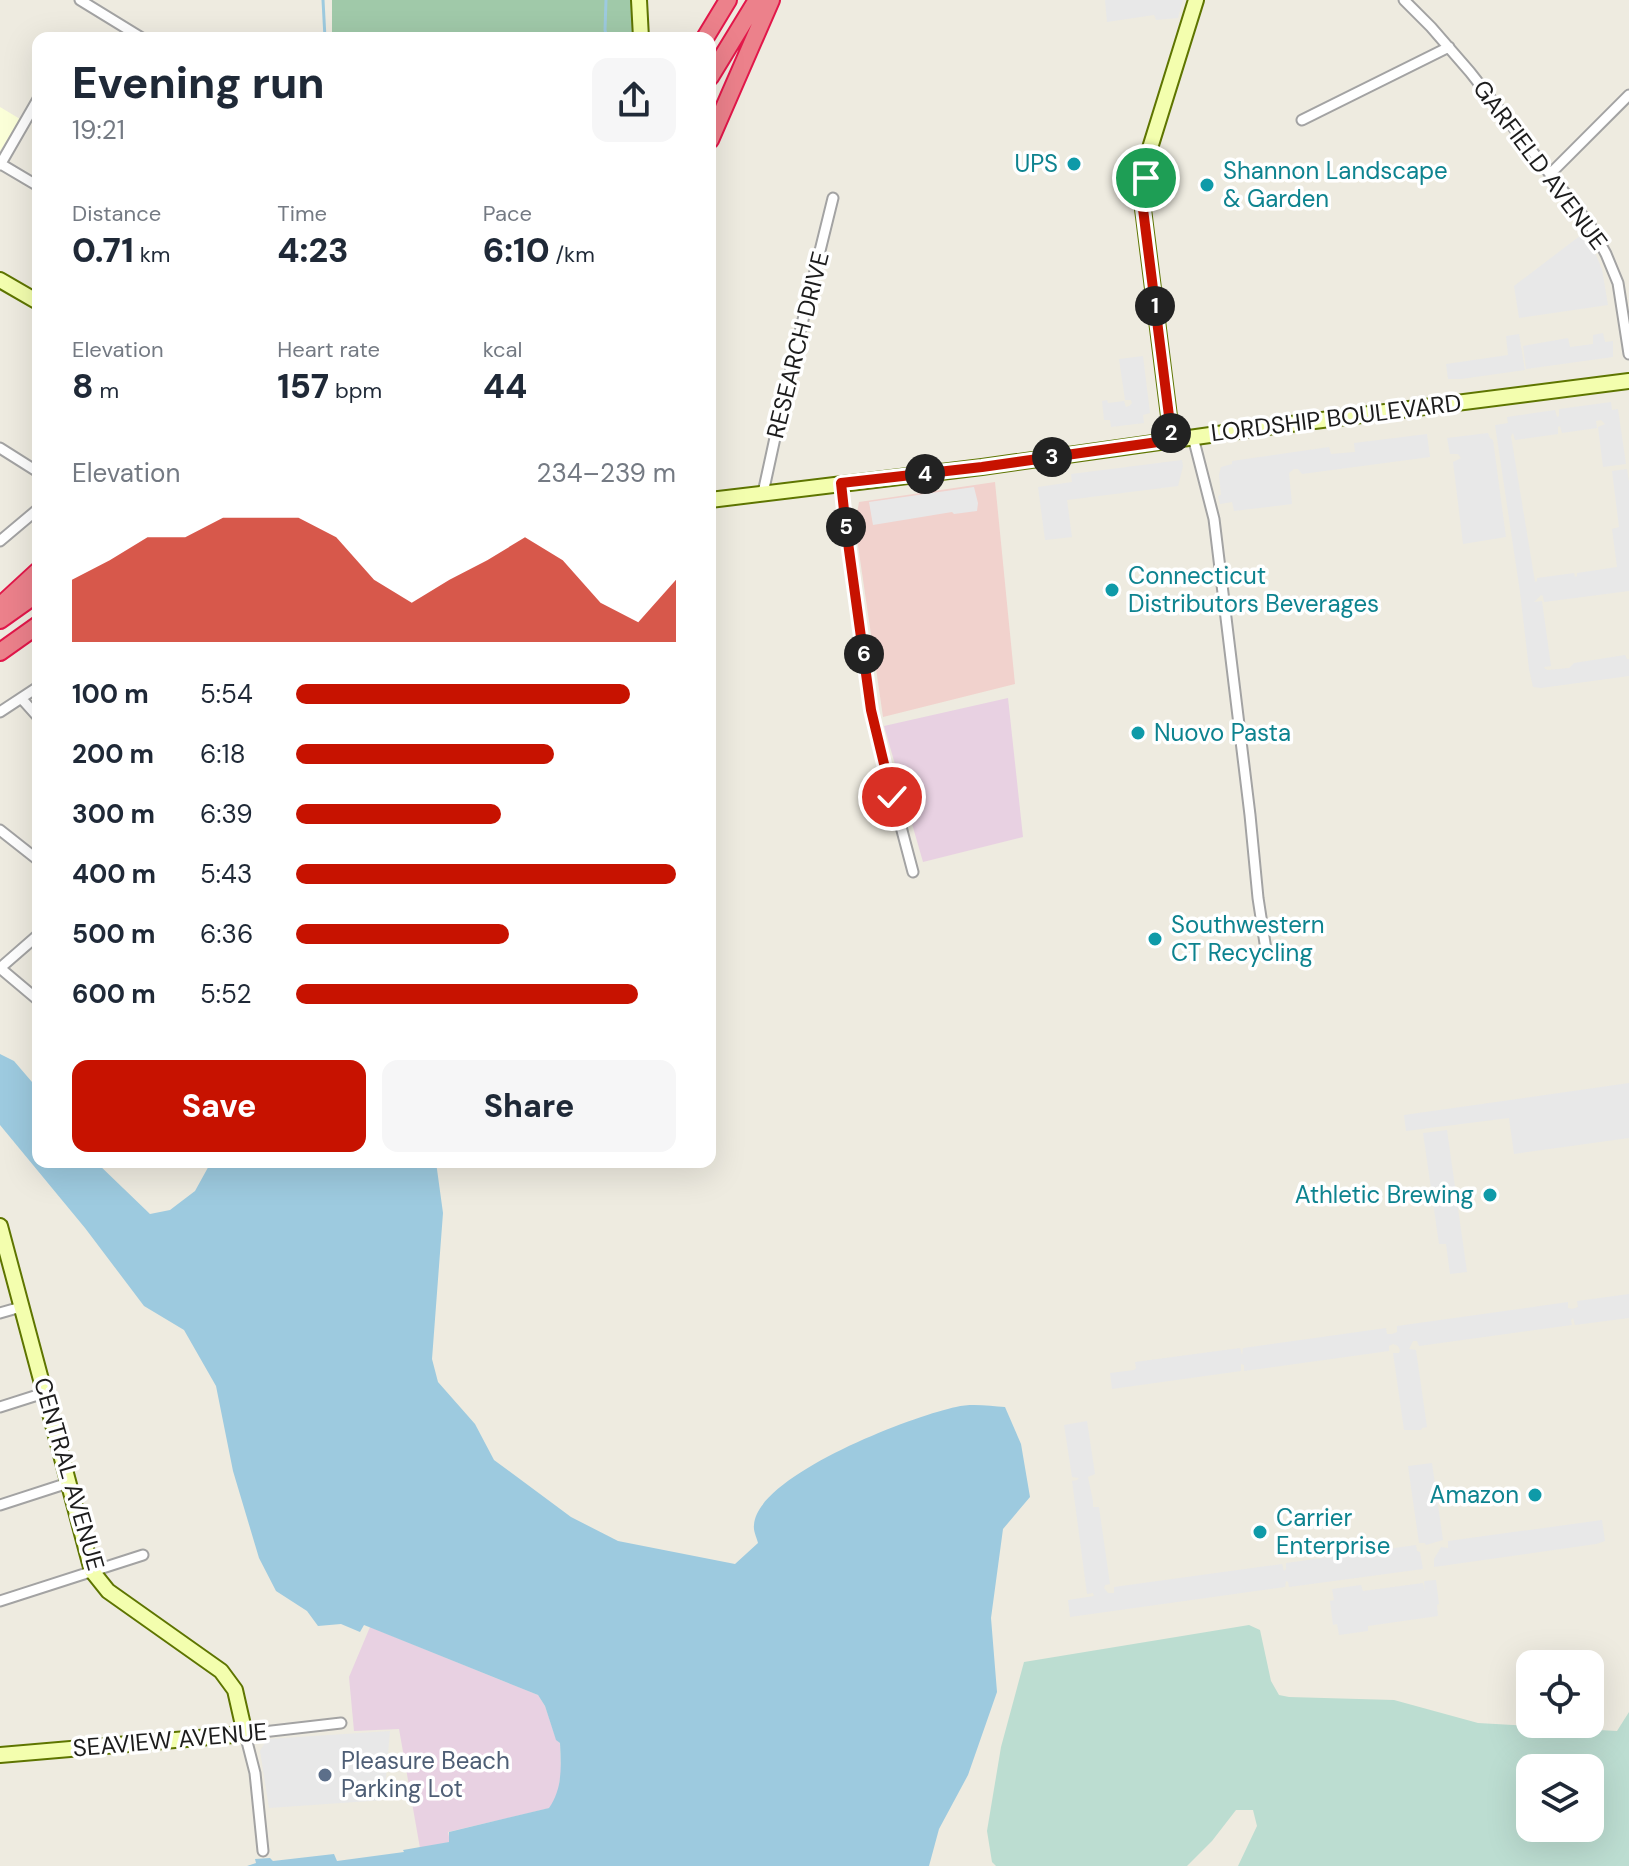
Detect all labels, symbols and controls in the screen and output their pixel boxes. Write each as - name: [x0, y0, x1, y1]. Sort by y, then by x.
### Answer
- text: Evening run: [72, 54, 325, 112]
- button: share: [592, 58, 676, 142]
- street label: GARFIELD AVENUE: [1466, 73, 1614, 256]
- text: 19:21: [72, 113, 125, 147]
- pin: [1112, 144, 1180, 212]
- place label: UPS: [1014, 148, 1058, 179]
- marker: UPS: [1065, 155, 1083, 173]
- place label: Shannon Landscape & Garden: [1223, 155, 1448, 214]
- icon: arrive: [1124, 156, 1168, 200]
- marker: Shannon Landscape & Garden: [1198, 176, 1216, 194]
- text: Distance: [72, 199, 161, 228]
- text: Time: [277, 199, 327, 228]
- text: Pace: [483, 199, 532, 228]
- text: 0.71: [72, 228, 134, 273]
- text: 4:23: [277, 228, 349, 273]
- text: 6:10: [483, 228, 550, 273]
- text: km: [134, 240, 170, 269]
- text: /km: [550, 240, 595, 269]
- street label: RESEARCH DRIVE: [759, 248, 836, 442]
- pin: 1: [1135, 286, 1175, 326]
- text: 1: [1151, 291, 1159, 320]
- text: Elevation: [72, 335, 164, 364]
- text: Heart rate: [277, 335, 380, 364]
- text: kcal: [483, 335, 522, 364]
- text: 8: [72, 364, 94, 409]
- text: 157: [277, 364, 329, 409]
- text: 44: [483, 364, 527, 409]
- text: m: [94, 376, 119, 405]
- text: bpm: [329, 376, 382, 405]
- street label: LORDSHIP BOULEVARD: [1209, 387, 1463, 448]
- pin: 2: [1151, 413, 1191, 453]
- text: 2: [1165, 418, 1177, 447]
- pin: 3: [1032, 437, 1072, 477]
- text: 3: [1045, 442, 1059, 471]
- pin: 4: [905, 454, 945, 494]
- text: Elevation: [72, 456, 180, 490]
- text: 234–239 m: [536, 456, 676, 490]
- text: 4: [918, 459, 932, 488]
- pin: 5: [826, 507, 866, 547]
- text: 5: [839, 512, 853, 541]
- place label: Connecticut Distributors Beverages: [1128, 560, 1379, 619]
- marker: Connecticut Distributors Beverages: [1103, 581, 1121, 599]
- pin: 6: [844, 634, 884, 674]
- text: 6: [857, 639, 871, 668]
- text: 100 m: [72, 677, 149, 711]
- text: 5:54: [200, 677, 253, 711]
- place label: Nuovo Pasta: [1154, 717, 1291, 748]
- marker: Nuovo Pasta: [1129, 724, 1147, 742]
- text: 200 m: [72, 737, 154, 771]
- text: 6:18: [200, 737, 246, 771]
- pin: [858, 763, 926, 831]
- icon: check: [870, 775, 914, 819]
- text: 300 m: [72, 797, 155, 831]
- text: 6:39: [200, 797, 253, 831]
- text: 400 m: [72, 857, 156, 891]
- text: 5:43: [200, 857, 252, 891]
- place label: Southwestern CT Recycling: [1171, 909, 1324, 968]
- text: 500 m: [72, 917, 155, 951]
- text: 6:36: [200, 917, 253, 951]
- marker: Southwestern CT Recycling: [1146, 930, 1164, 948]
- text: 600 m: [72, 977, 156, 1011]
- text: 5:52: [200, 977, 252, 1011]
- button: Save: [72, 1060, 366, 1152]
- button: Share: [382, 1060, 676, 1152]
- place label: Athletic Brewing: [1295, 1179, 1474, 1210]
- marker: Athletic Brewing: [1481, 1186, 1499, 1204]
- street label: CENTRAL AVENUE: [27, 1374, 112, 1574]
- place label: Amazon: [1430, 1479, 1519, 1510]
- marker: Amazon: [1526, 1486, 1544, 1504]
- place label: Carrier Enterprise: [1276, 1502, 1390, 1561]
- marker: Carrier Enterprise: [1251, 1523, 1269, 1541]
- map controls: [1516, 1650, 1604, 1842]
- button: locate: [1516, 1650, 1604, 1738]
- street label: SEAVIEW AVENUE: [71, 1716, 268, 1763]
- place label: Pleasure Beach Parking Lot: [341, 1745, 510, 1804]
- button: layers: [1516, 1754, 1604, 1842]
- marker: Pleasure Beach Parking Lot: [316, 1766, 334, 1784]

